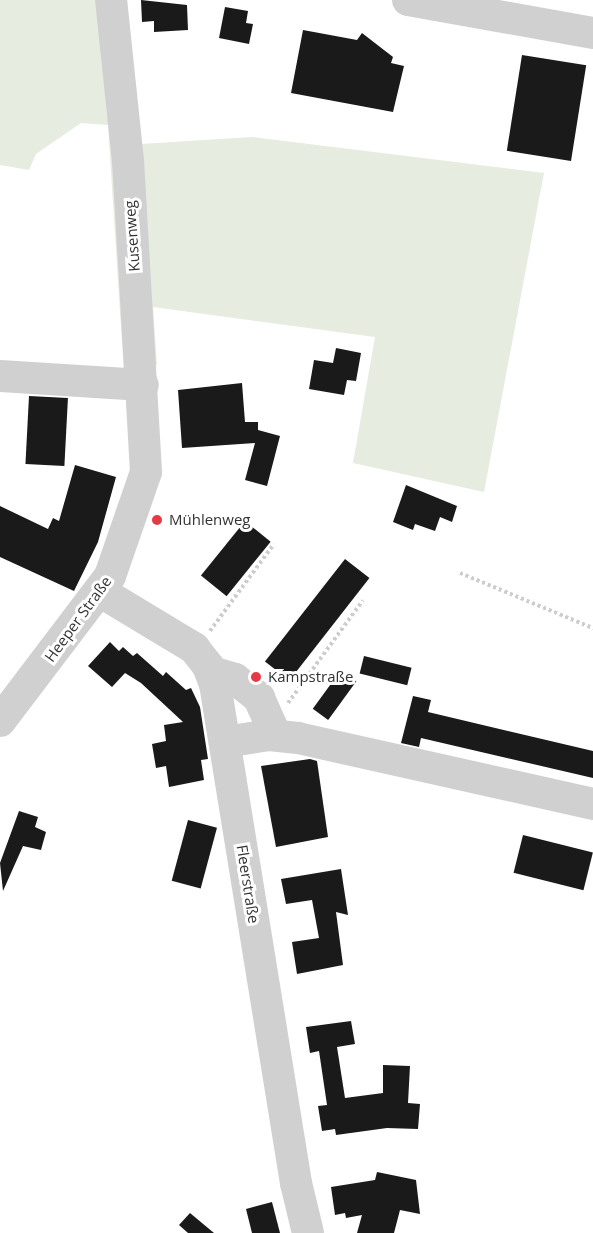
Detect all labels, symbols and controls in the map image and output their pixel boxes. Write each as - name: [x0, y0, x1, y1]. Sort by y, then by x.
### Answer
- street label: Kusenweg: [121, 200, 143, 272]
- place label: Mühlenweg: [169, 511, 250, 529]
- marker: Mühlenweg: [150, 513, 164, 527]
- street label: Heeper Straße: [41, 573, 115, 665]
- place label: Kampstraße: [268, 668, 353, 686]
- marker: Kampstraße: [249, 670, 263, 684]
- street label: Fleerstraße: [233, 843, 263, 925]

